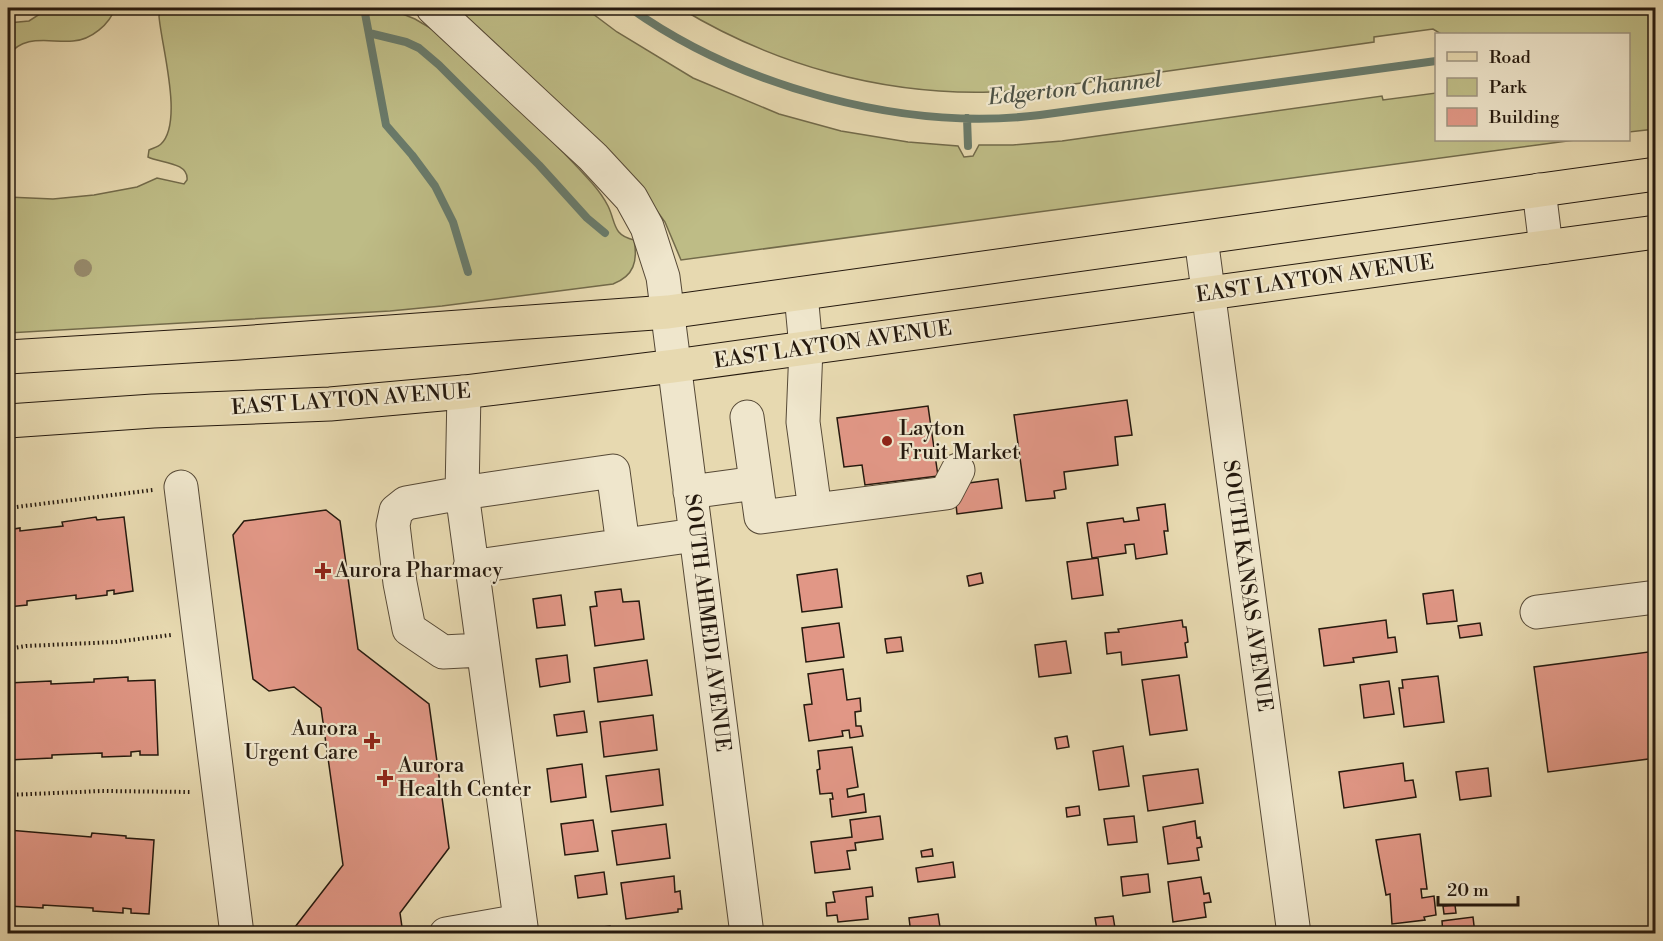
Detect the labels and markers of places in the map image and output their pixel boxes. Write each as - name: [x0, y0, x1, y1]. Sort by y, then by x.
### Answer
- place label: Layton Fruit Market: [899, 416, 1020, 466]
- marker: Layton Fruit Market: [880, 434, 894, 448]
- place label: Aurora Pharmacy: [334, 558, 503, 584]
- marker: Aurora Pharmacy: [316, 564, 330, 578]
- place label: Aurora Urgent Care: [244, 716, 358, 766]
- marker: Aurora Urgent Care: [363, 732, 381, 750]
- place label: Aurora Health Center: [397, 753, 531, 803]
- marker: Aurora Health Center: [376, 769, 394, 787]

